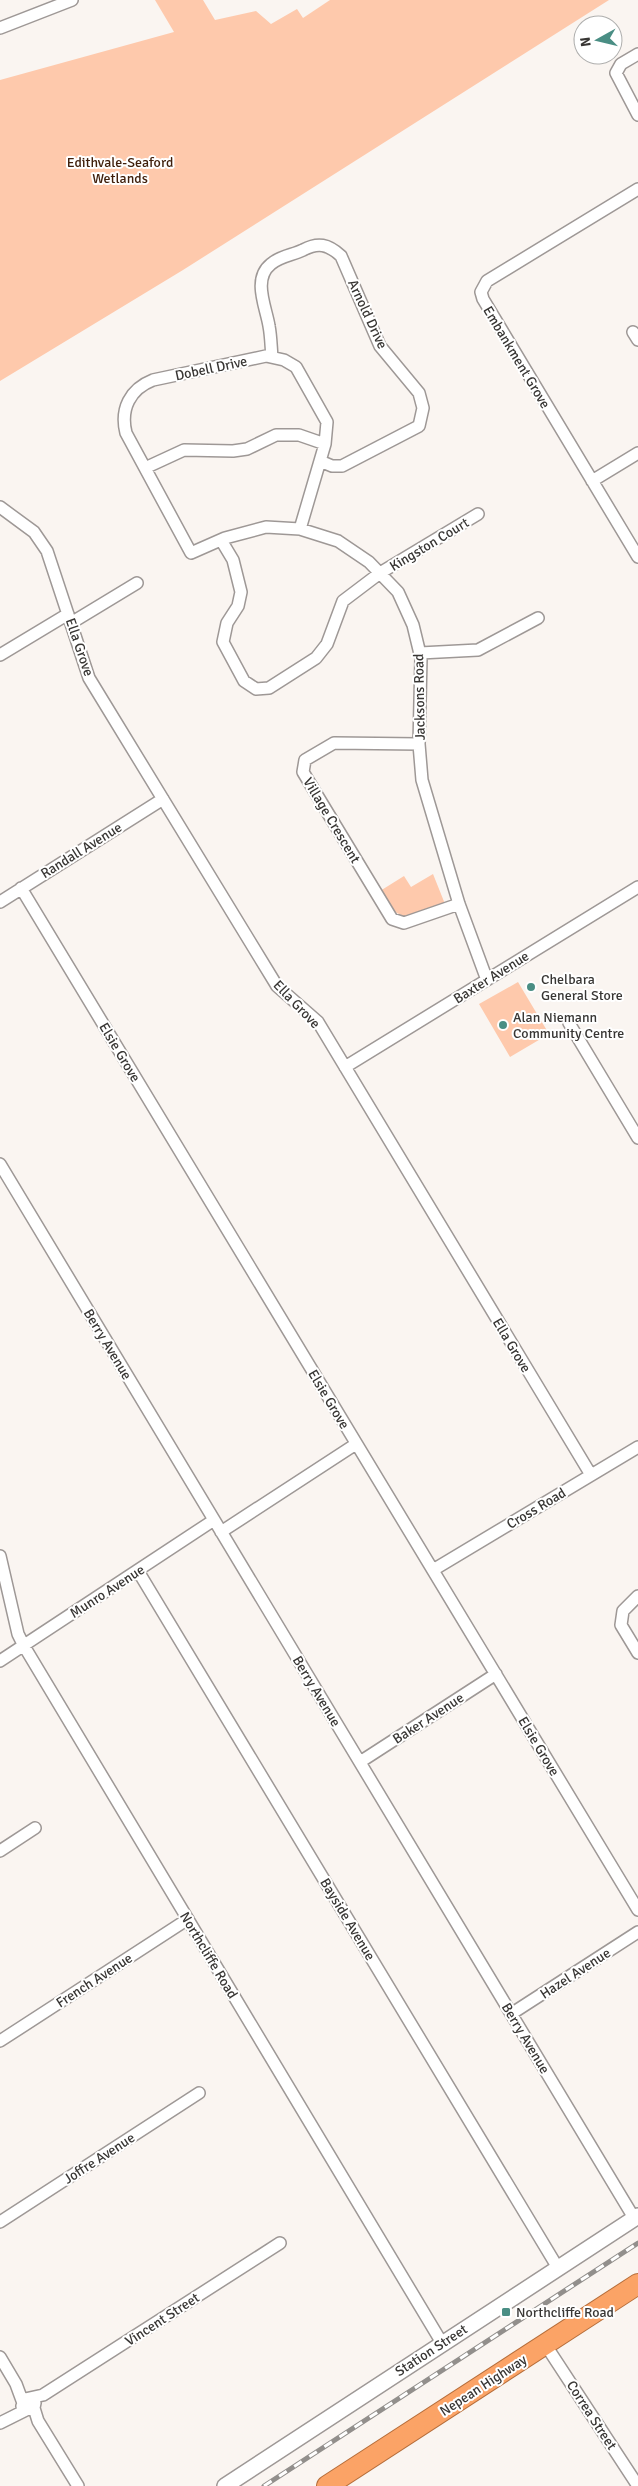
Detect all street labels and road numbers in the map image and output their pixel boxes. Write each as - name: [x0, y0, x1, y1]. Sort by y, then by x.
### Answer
- street label: Arnold Drive: [344, 277, 391, 352]
- street label: Embankment Grove: [479, 303, 554, 411]
- street label: Dobell Drive: [174, 353, 249, 384]
- street label: Kingston Court: [386, 514, 472, 575]
- street label: Ella Grove: [62, 616, 97, 678]
- street label: Jacksons Road: [410, 653, 429, 741]
- street label: Village Crescent: [299, 774, 364, 866]
- street label: Randall Avenue: [38, 819, 125, 882]
- street label: Baxter Avenue: [450, 947, 532, 1007]
- street label: Ella Grove: [270, 977, 324, 1032]
- street label: Elsie Grove: [95, 1019, 144, 1085]
- street label: Berry Avenue: [80, 1306, 135, 1383]
- street label: Ella Grove: [489, 1315, 534, 1376]
- street label: Elsie Grove: [304, 1366, 353, 1432]
- street label: Cross Road: [504, 1484, 569, 1533]
- street label: Munro Avenue: [67, 1561, 148, 1622]
- street label: Berry Avenue: [289, 1653, 344, 1730]
- street label: Baker Avenue: [390, 1689, 467, 1748]
- street label: Elsie Grove: [514, 1713, 563, 1779]
- street label: Bayside Avenue: [316, 1875, 379, 1964]
- street label: Northcliffe Road: [176, 1909, 241, 2002]
- street label: Hazel Avenue: [537, 1944, 614, 2002]
- street label: French Avenue: [53, 1949, 136, 2011]
- street label: Berry Avenue: [498, 2000, 553, 2077]
- street label: Joffre Avenue: [60, 2129, 138, 2188]
- street label: Vincent Street: [122, 2289, 203, 2350]
- street label: Station Street: [392, 2321, 471, 2380]
- street label: Nepean Highway: [437, 2351, 530, 2420]
- street label: Correa Street: [563, 2377, 620, 2453]

